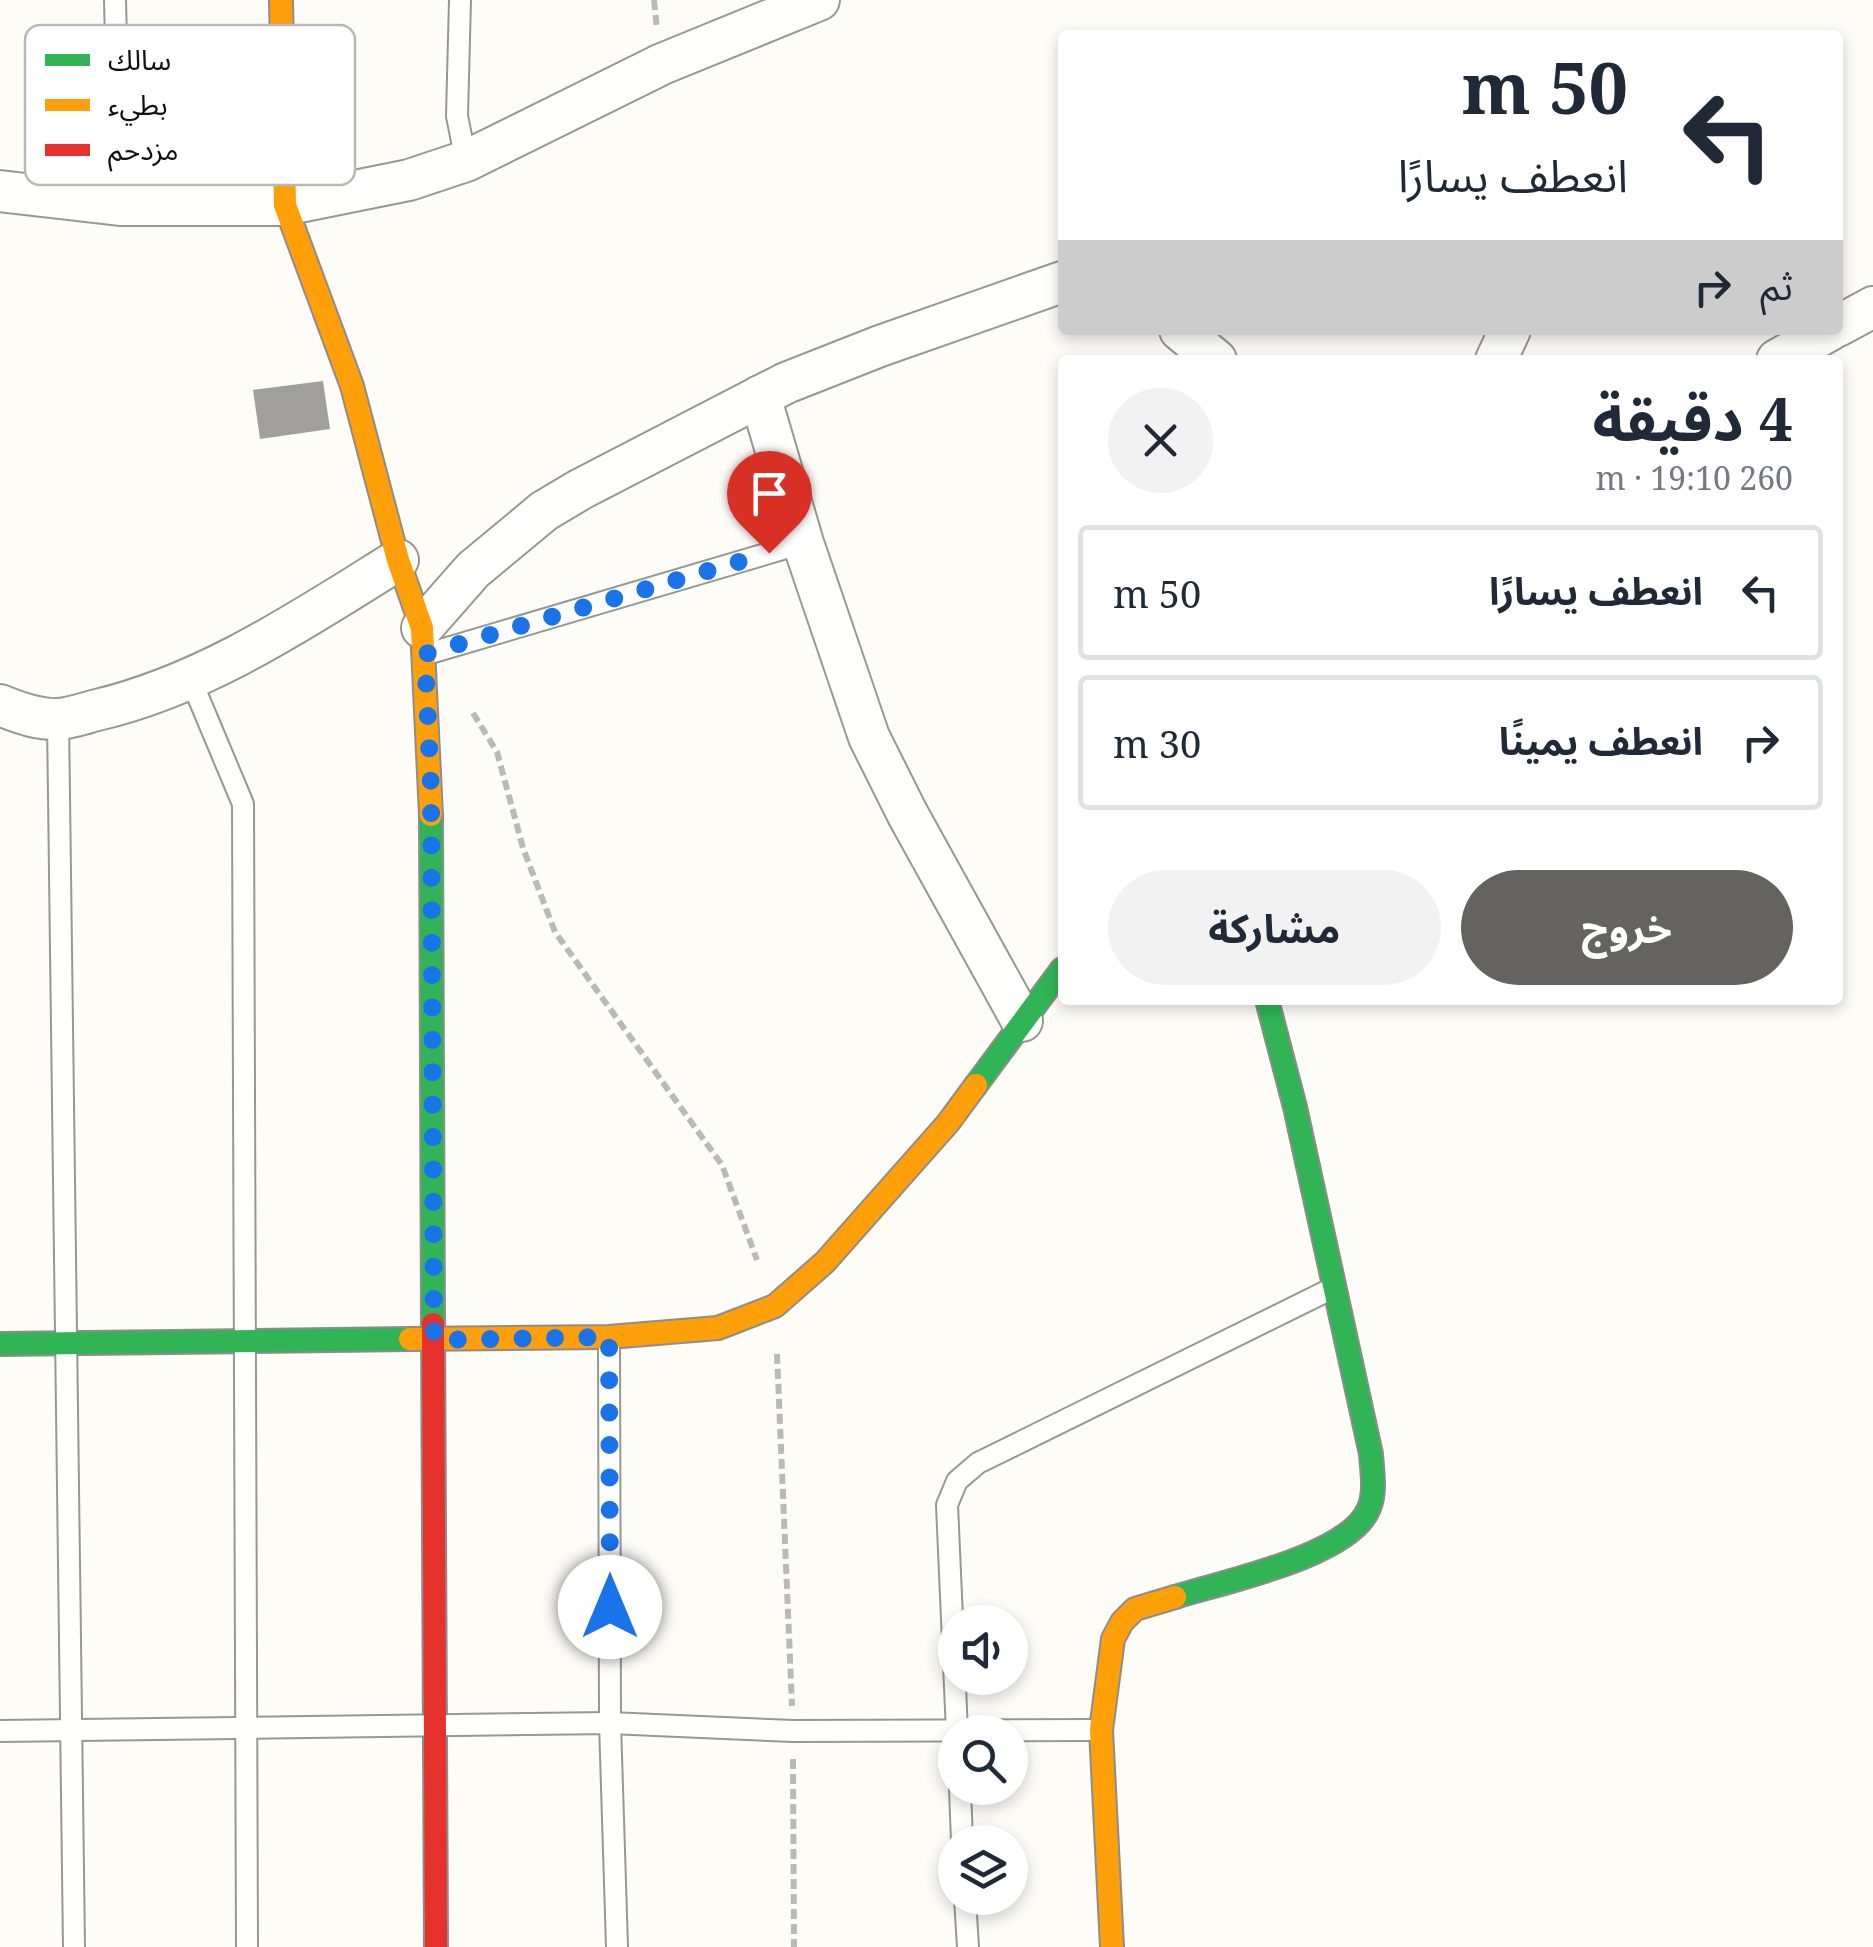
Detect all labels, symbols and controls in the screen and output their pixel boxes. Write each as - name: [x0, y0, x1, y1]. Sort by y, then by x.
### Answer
- legend: [25, 25, 355, 185]
- text: 50 m: [1462, 39, 1628, 135]
- text: سالك: [108, 40, 171, 78]
- icon: left: [1663, 70, 1793, 200]
- text: بطيء: [108, 85, 168, 126]
- text: مزدحم: [108, 130, 179, 172]
- text: انعطف يسارًا: [1398, 144, 1628, 205]
- text: ثم: [1760, 259, 1793, 311]
- icon: right: [1685, 260, 1740, 315]
- text: 4 دقيقة: [1593, 377, 1793, 459]
- button: close: [1108, 388, 1213, 493]
- pin: [727, 451, 812, 554]
- text: 260 m · 19:10: [1595, 456, 1793, 499]
- icon: arrive: [742, 466, 797, 521]
- text: انعطف يسارًا: [1489, 564, 1703, 616]
- icon: left: [1733, 565, 1788, 620]
- text: 50 m: [1113, 567, 1201, 619]
- text: انعطف يمينًا: [1499, 714, 1703, 766]
- icon: right: [1733, 715, 1788, 770]
- text: 30 m: [1113, 717, 1201, 769]
- button: مشاركة: [1108, 870, 1441, 985]
- button: خروج: [1461, 870, 1793, 985]
- position arrow: [558, 1555, 662, 1659]
- map controls: [938, 1605, 1028, 1915]
- button: sound: [938, 1605, 1028, 1695]
- button: search: [938, 1715, 1028, 1805]
- button: layers: [938, 1825, 1028, 1915]

